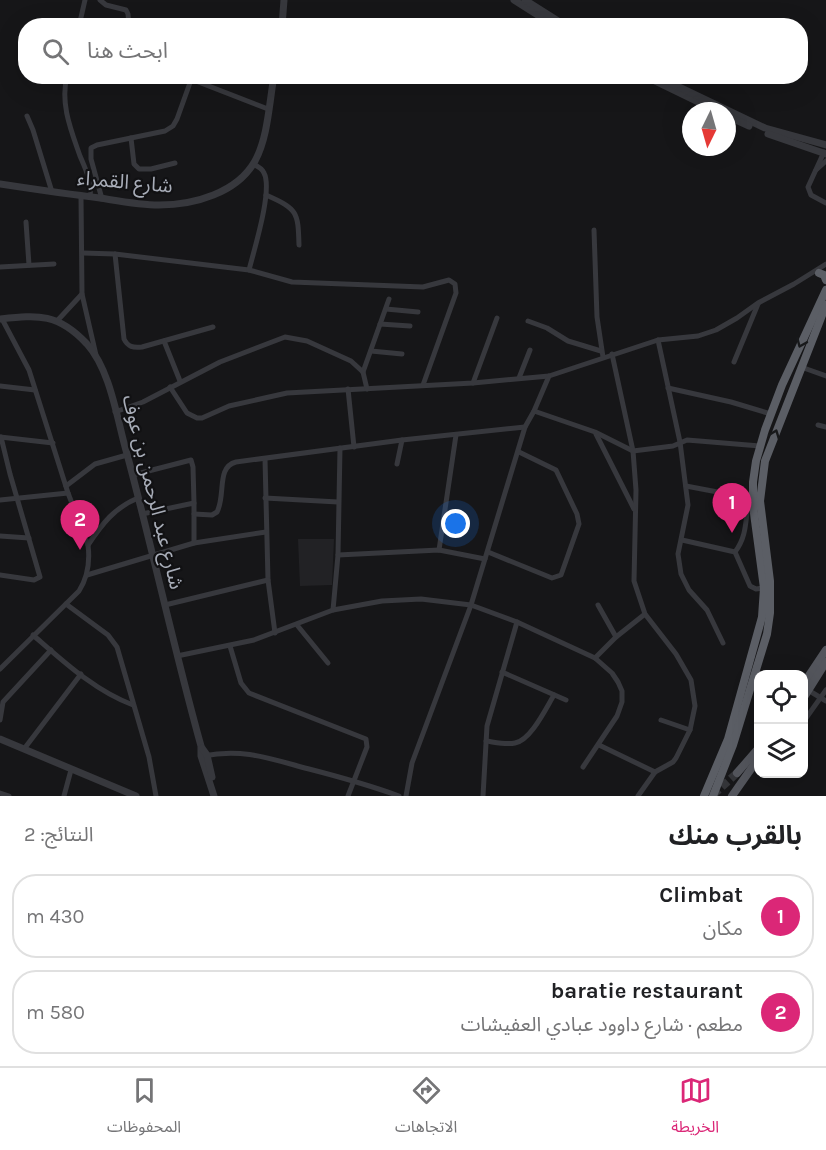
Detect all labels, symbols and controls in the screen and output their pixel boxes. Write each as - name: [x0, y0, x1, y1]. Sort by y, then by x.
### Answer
- search box: [18, 18, 808, 84]
- icon: search: [39, 35, 72, 68]
- text: ابحث هنا: [87, 38, 168, 64]
- north arrow: [682, 102, 736, 156]
- street label: شارع القمراء: [76, 166, 174, 201]
- one-way arrow: [796, 336, 808, 347]
- street label: شارع عبد الرحمن بن عوف: [115, 392, 188, 592]
- one-way arrow: [767, 430, 780, 440]
- pin: 1: [712, 484, 752, 533]
- pin: 2: [60, 500, 100, 550]
- your location: [441, 509, 470, 538]
- map controls: [754, 670, 808, 778]
- button: locate: [754, 670, 808, 724]
- button: layers: [754, 724, 808, 778]
- text: بالقرب منك: [669, 820, 802, 851]
- text: النتائج: 2: [24, 823, 93, 846]
- text: Climbat: [659, 882, 743, 908]
- text: 430 m: [26, 905, 84, 928]
- text: 1: [777, 905, 784, 928]
- text: مكان: [703, 917, 743, 940]
- text: baratie restaurant: [551, 978, 743, 1004]
- text: 580 m: [26, 1001, 85, 1024]
- text: 2: [774, 1001, 787, 1024]
- text: مطعم · شارع داوود عبادي العفيشات: [461, 1013, 743, 1036]
- tab: المحفوظات: [107, 1074, 181, 1144]
- tab: الاتجاهات: [395, 1074, 457, 1144]
- tab: الخريطة: [671, 1074, 719, 1144]

